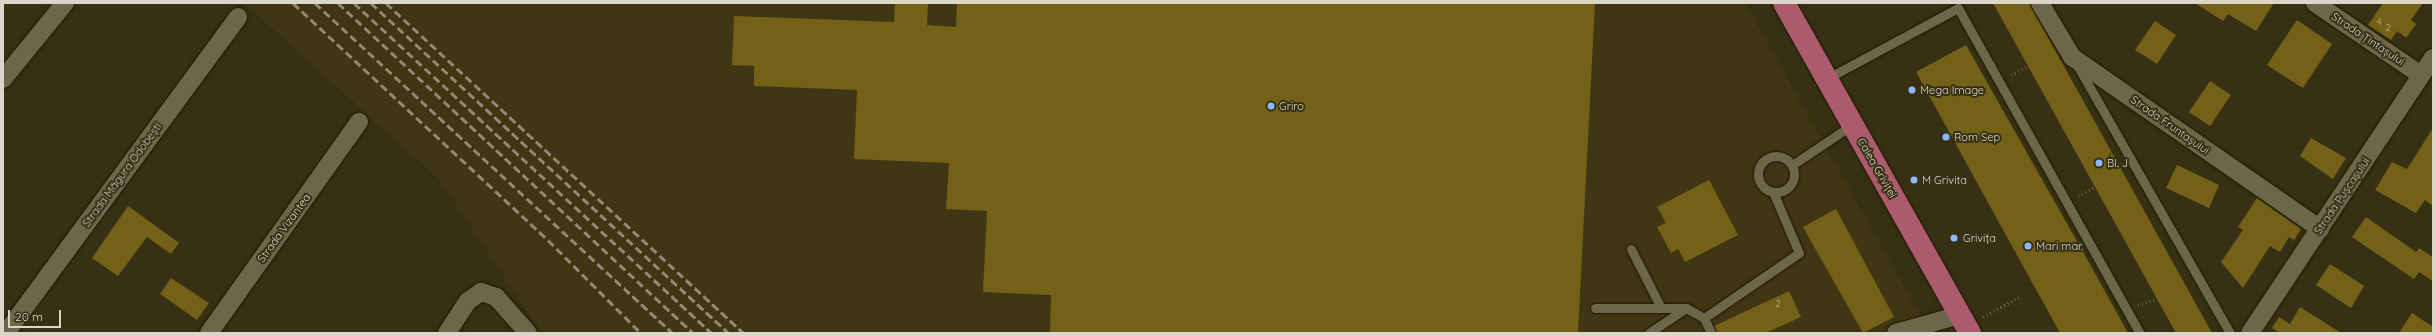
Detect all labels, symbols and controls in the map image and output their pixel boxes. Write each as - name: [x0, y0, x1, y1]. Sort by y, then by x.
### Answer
- street label: Strada Țintașului: [2329, 10, 2407, 68]
- house number: 4: [2377, 17, 2381, 27]
- house number: 2: [2386, 23, 2390, 33]
- place label: Mega Image: [1920, 83, 1984, 97]
- marker: Mega Image: [1907, 85, 1917, 95]
- street label: Strada Fruntașului: [2128, 93, 2212, 157]
- place label: Griro: [1279, 99, 1304, 113]
- marker: Griro: [1266, 101, 1276, 111]
- street label: Strada Măgura Odobești: [80, 120, 164, 230]
- place label: Rom Sep: [1954, 130, 2000, 144]
- marker: Rom Sep: [1941, 132, 1951, 142]
- street label: Calea Griviței: [1855, 136, 1899, 200]
- street label: Strada Pușcașului: [2311, 155, 2373, 237]
- place label: Bl. J: [2107, 156, 2128, 170]
- marker: Bl. J: [2094, 158, 2104, 168]
- place label: M Grivita: [1922, 173, 1967, 187]
- marker: M Grivita: [1909, 175, 1919, 185]
- street label: Strada Vizantea: [255, 191, 313, 265]
- place label: Grivița: [1963, 231, 1996, 245]
- marker: Grivița: [1948, 232, 1960, 244]
- place label: Mari mar.: [2036, 239, 2083, 253]
- marker: Mari mar.: [2023, 241, 2033, 251]
- house number: 2: [1776, 299, 1780, 309]
- scale bar: [10, 302, 63, 328]
- text: 20 m: [15, 309, 43, 324]

